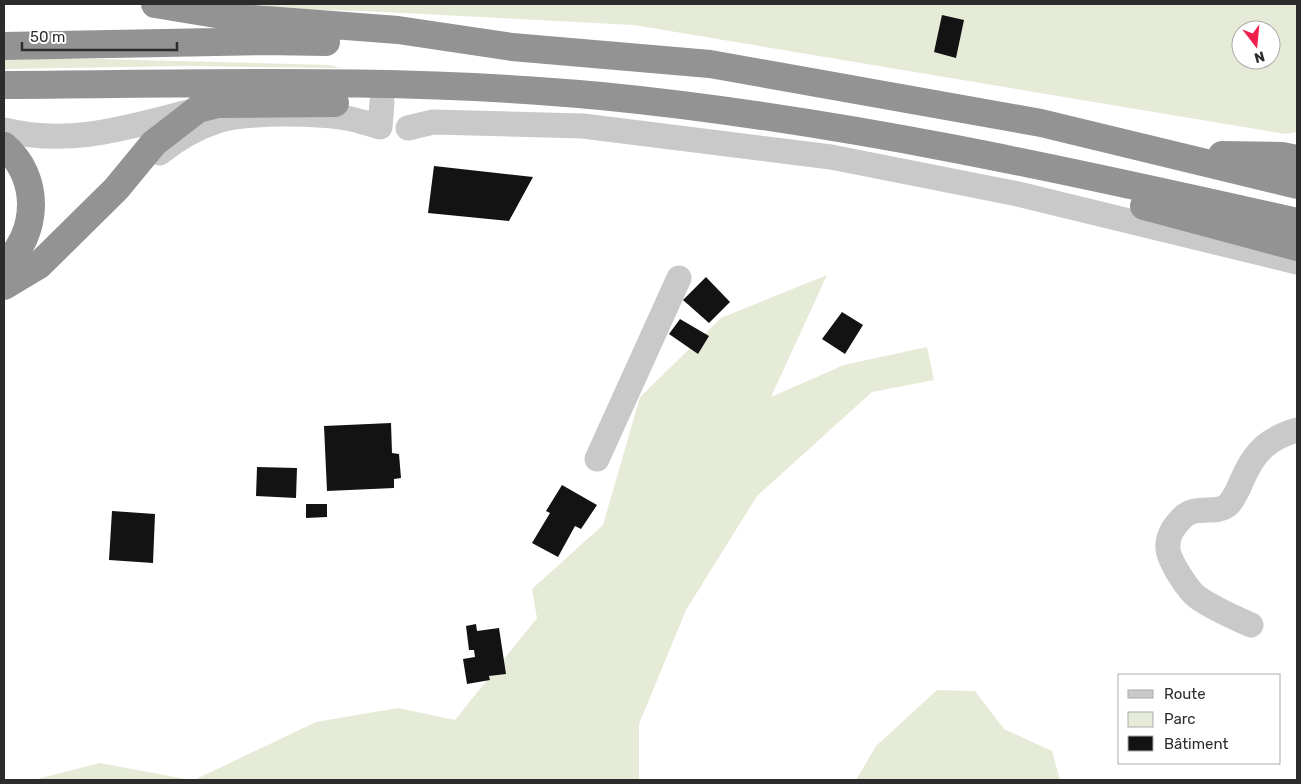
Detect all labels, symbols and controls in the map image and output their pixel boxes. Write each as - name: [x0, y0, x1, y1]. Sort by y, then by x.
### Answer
- scale bar: [22, 20, 178, 52]
- north arrow: [1231, 20, 1281, 70]
- text: 50 m: [30, 28, 65, 46]
- text: N: [1252, 47, 1267, 67]
- legend: [1118, 674, 1281, 764]
- text: Route: [1164, 685, 1206, 703]
- text: Parc: [1164, 710, 1196, 728]
- text: Bâtiment: [1164, 735, 1228, 753]

